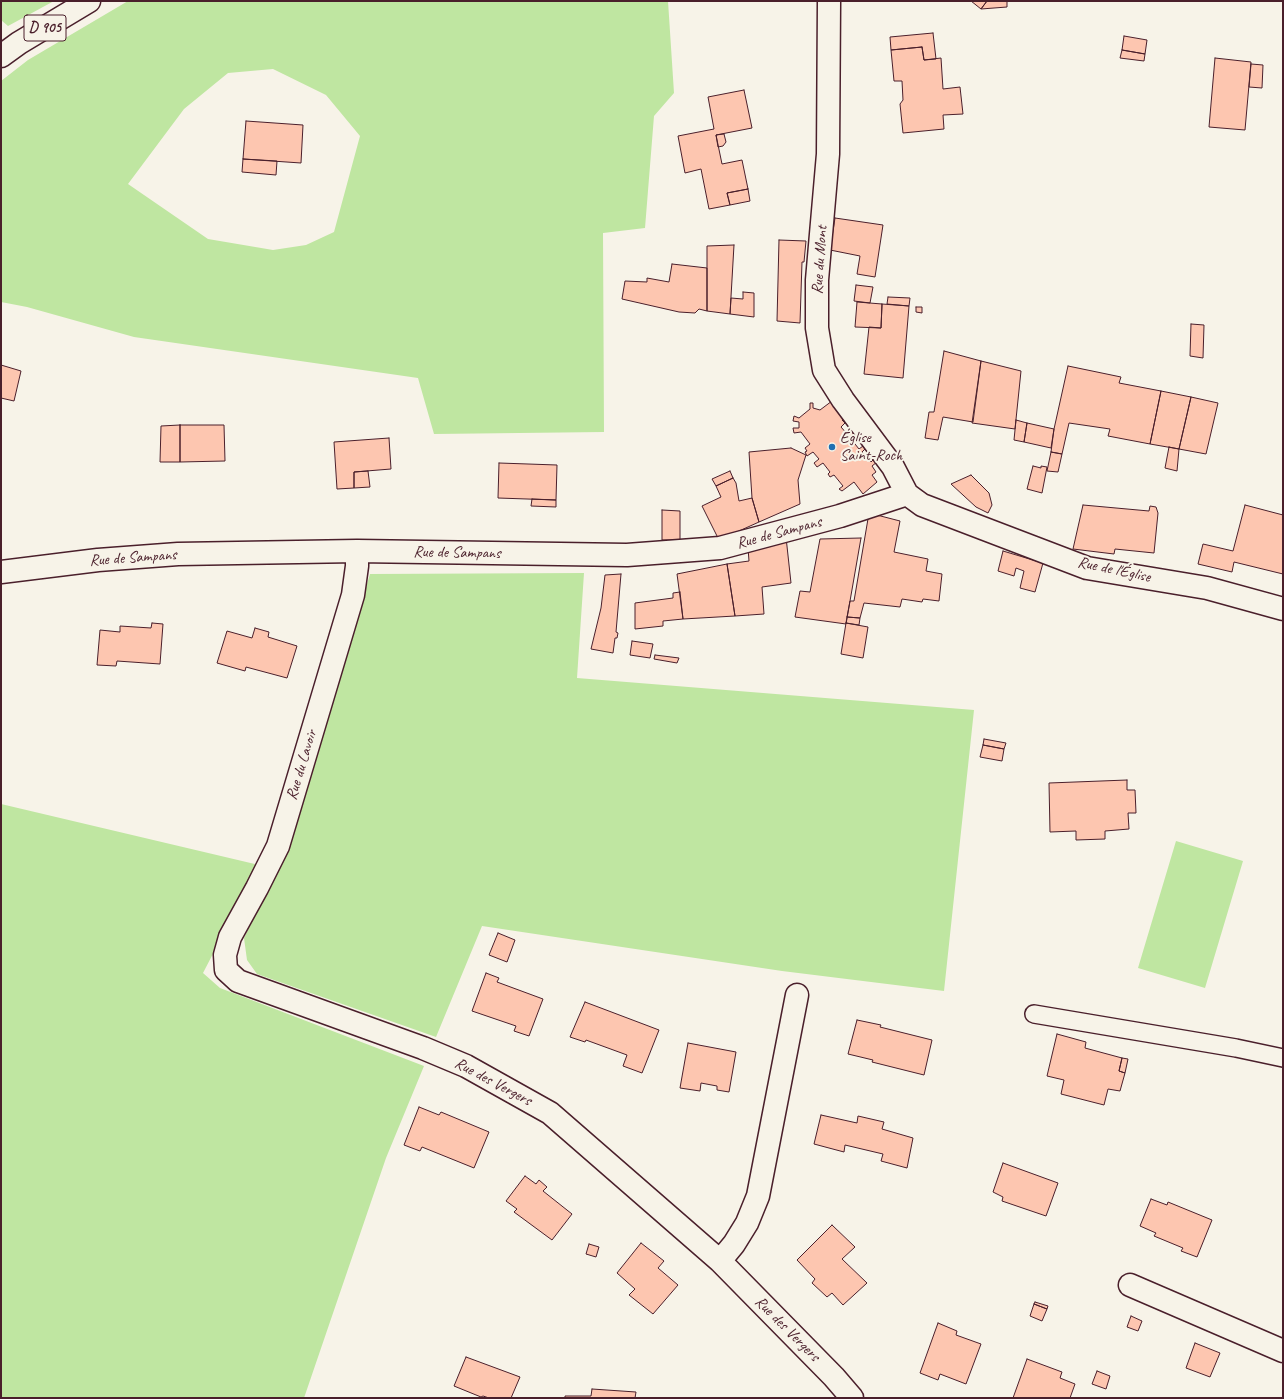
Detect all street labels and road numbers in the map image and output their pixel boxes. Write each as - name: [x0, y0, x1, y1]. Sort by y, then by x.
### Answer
- road number: D 905: [24, 15, 66, 41]
- street label: Rue du Mont: [808, 225, 832, 295]
- street label: Rue de Sampans: [734, 512, 824, 554]
- street label: Rue de Sampans: [413, 543, 501, 563]
- street label: Rue de Sampans: [89, 545, 177, 571]
- street label: Rue de l'Église: [1076, 553, 1152, 587]
- street label: Rue du Lavoir: [282, 728, 322, 802]
- street label: Rue des Vergers: [451, 1054, 535, 1110]
- street label: Rue des Vergers: [750, 1292, 824, 1366]

